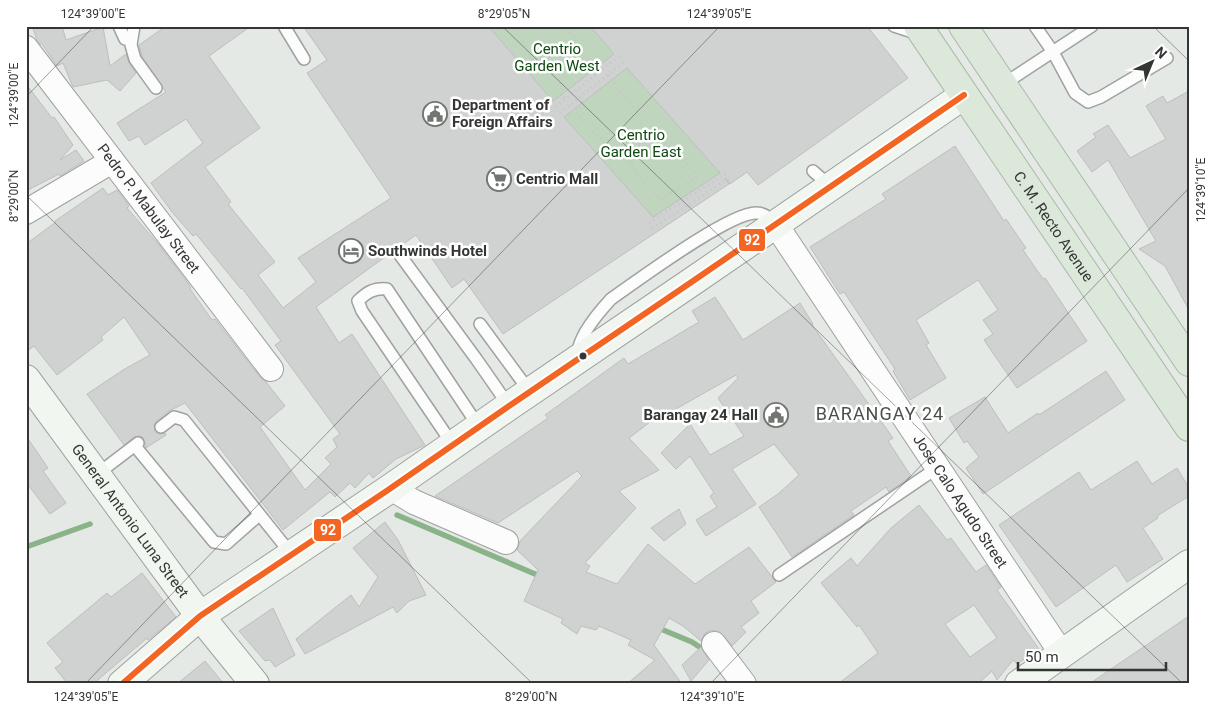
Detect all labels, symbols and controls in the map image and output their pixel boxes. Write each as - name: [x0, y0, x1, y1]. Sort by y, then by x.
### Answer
- text: 124°39'00"E: [61, 7, 125, 21]
- text: 8°29'05"N: [478, 7, 530, 21]
- text: 124°39'05"E: [687, 7, 751, 21]
- north arrow: [1128, 38, 1178, 88]
- park label: Centrio Garden West: [514, 40, 600, 75]
- text: N: [1152, 43, 1170, 62]
- text: 124°39'00"E: [7, 63, 21, 127]
- place label: Department of Foreign Affairs: [452, 96, 553, 131]
- public building icon: Department of Foreign Affairs: [422, 101, 448, 127]
- park label: Centrio Garden East: [600, 126, 682, 161]
- street label: Pedro P. Mabulay Street: [93, 140, 204, 277]
- text: 124°39'10"E: [1194, 158, 1208, 222]
- supermarket icon: Centrio Mall: [486, 166, 512, 192]
- street label: C. M. Recto Avenue: [1010, 168, 1097, 285]
- text: 8°29'00"N: [7, 170, 21, 222]
- place label: Centrio Mall: [516, 170, 598, 188]
- line badge: 92: [738, 228, 766, 252]
- text: 92: [744, 232, 760, 248]
- hotel icon: Southwinds Hotel: [338, 238, 364, 264]
- place label: Southwinds Hotel: [368, 242, 487, 260]
- unlabelled marker: [578, 351, 588, 361]
- public building icon: Barangay 24 Hall: [763, 402, 789, 428]
- district label: BARANGAY 24: [816, 403, 944, 424]
- place label: Barangay 24 Hall: [643, 406, 758, 424]
- street label: Jose Calo Agudo Street: [909, 431, 1011, 572]
- street label: General Antonio Luna Street: [68, 440, 193, 601]
- line badge: 92: [313, 518, 342, 542]
- text: 92: [320, 522, 336, 538]
- scale bar: [1018, 640, 1165, 672]
- text: 50 m: [1025, 648, 1059, 666]
- text: 124°39'05"E: [54, 690, 118, 704]
- text: 8°29'00"N: [505, 690, 557, 704]
- text: 124°39'10"E: [680, 690, 744, 704]

